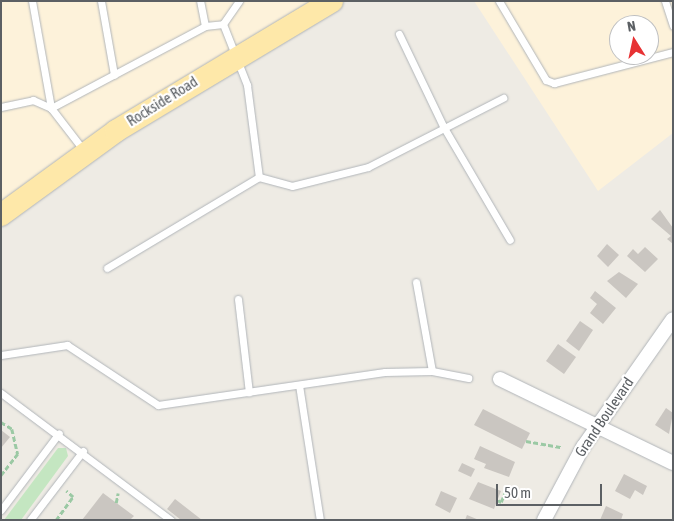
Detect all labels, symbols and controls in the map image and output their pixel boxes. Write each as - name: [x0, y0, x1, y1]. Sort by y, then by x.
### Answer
- north arrow: [609, 15, 659, 65]
- text: N: [626, 18, 637, 35]
- street label: Rockside Road: [123, 72, 201, 130]
- street label: Grand Boulevard: [571, 374, 637, 460]
- scale bar: [499, 474, 605, 506]
- text: 50 m: [504, 484, 531, 501]

